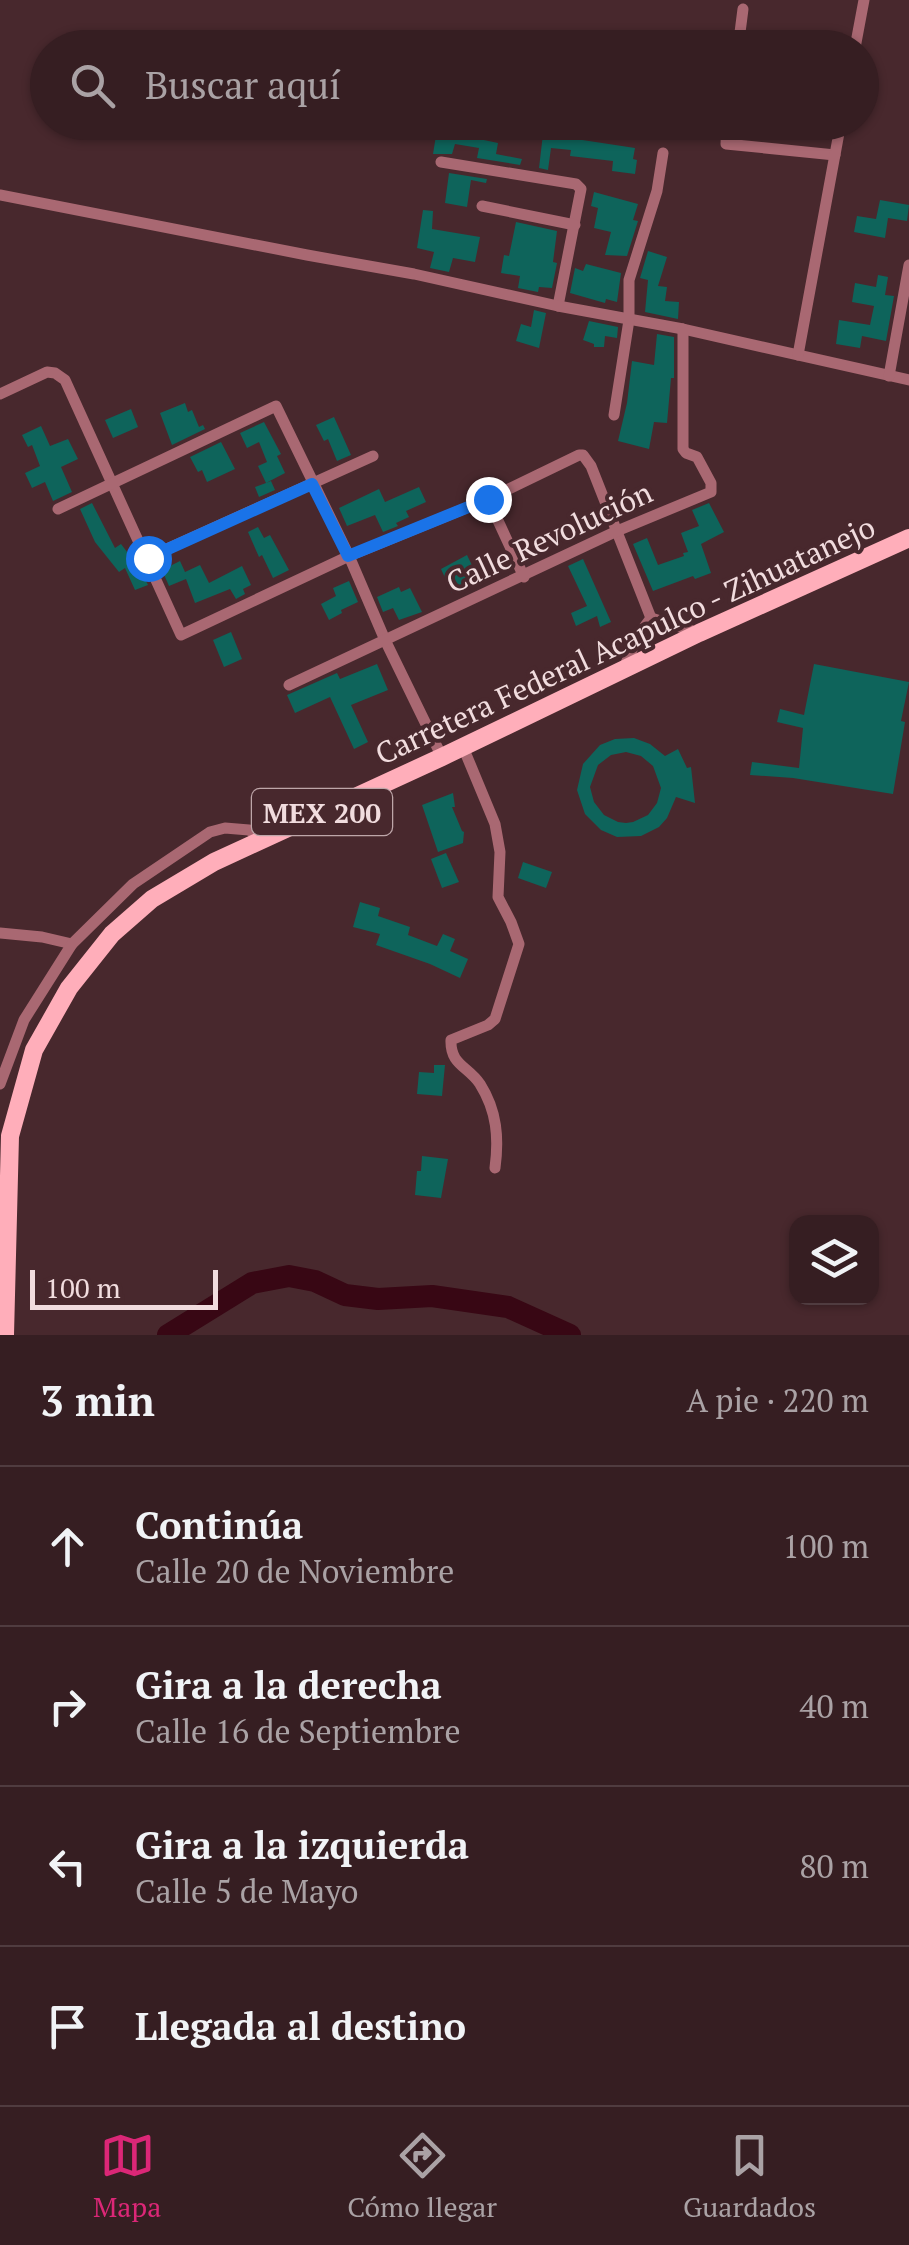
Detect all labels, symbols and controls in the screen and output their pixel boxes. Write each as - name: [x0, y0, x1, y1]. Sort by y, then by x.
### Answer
- search box: [30, 30, 879, 140]
- icon: search: [65, 58, 120, 113]
- text: Buscar aquí: [145, 60, 341, 110]
- street label: Calle Revolución: [440, 472, 659, 602]
- route end: [466, 477, 512, 523]
- street label: Carretera Federal Acapulco - Zihuatanejo: [369, 506, 881, 774]
- route start: [126, 536, 172, 582]
- road number: MEX 200: [252, 789, 392, 835]
- map controls: [789, 1215, 879, 1305]
- button: layers: [789, 1215, 879, 1305]
- scale bar: [30, 1265, 218, 1310]
- text: 100 m: [45, 1269, 121, 1306]
- text: 3 min: [40, 1372, 155, 1428]
- text: A pie · 220 m: [686, 1379, 869, 1421]
- text: Continúa: [135, 1500, 303, 1550]
- icon: ahead: [40, 1519, 95, 1574]
- text: 100 m: [782, 1525, 869, 1567]
- text: Calle 20 de Noviembre: [135, 1550, 454, 1592]
- text: Gira a la derecha: [135, 1660, 442, 1710]
- icon: right: [40, 1679, 95, 1734]
- text: 40 m: [799, 1685, 869, 1727]
- text: Calle 16 de Septiembre: [135, 1710, 460, 1752]
- text: Gira a la izquierda: [135, 1820, 469, 1870]
- icon: left: [40, 1839, 95, 1894]
- text: 80 m: [799, 1845, 869, 1887]
- text: Calle 5 de Mayo: [135, 1870, 359, 1912]
- icon: arrive: [40, 1999, 95, 2054]
- text: Llegada al destino: [135, 2001, 466, 2051]
- tab: Mapa: [93, 2128, 161, 2225]
- tab: Cómo llegar: [347, 2128, 497, 2225]
- tab: Guardados: [683, 2128, 816, 2225]

